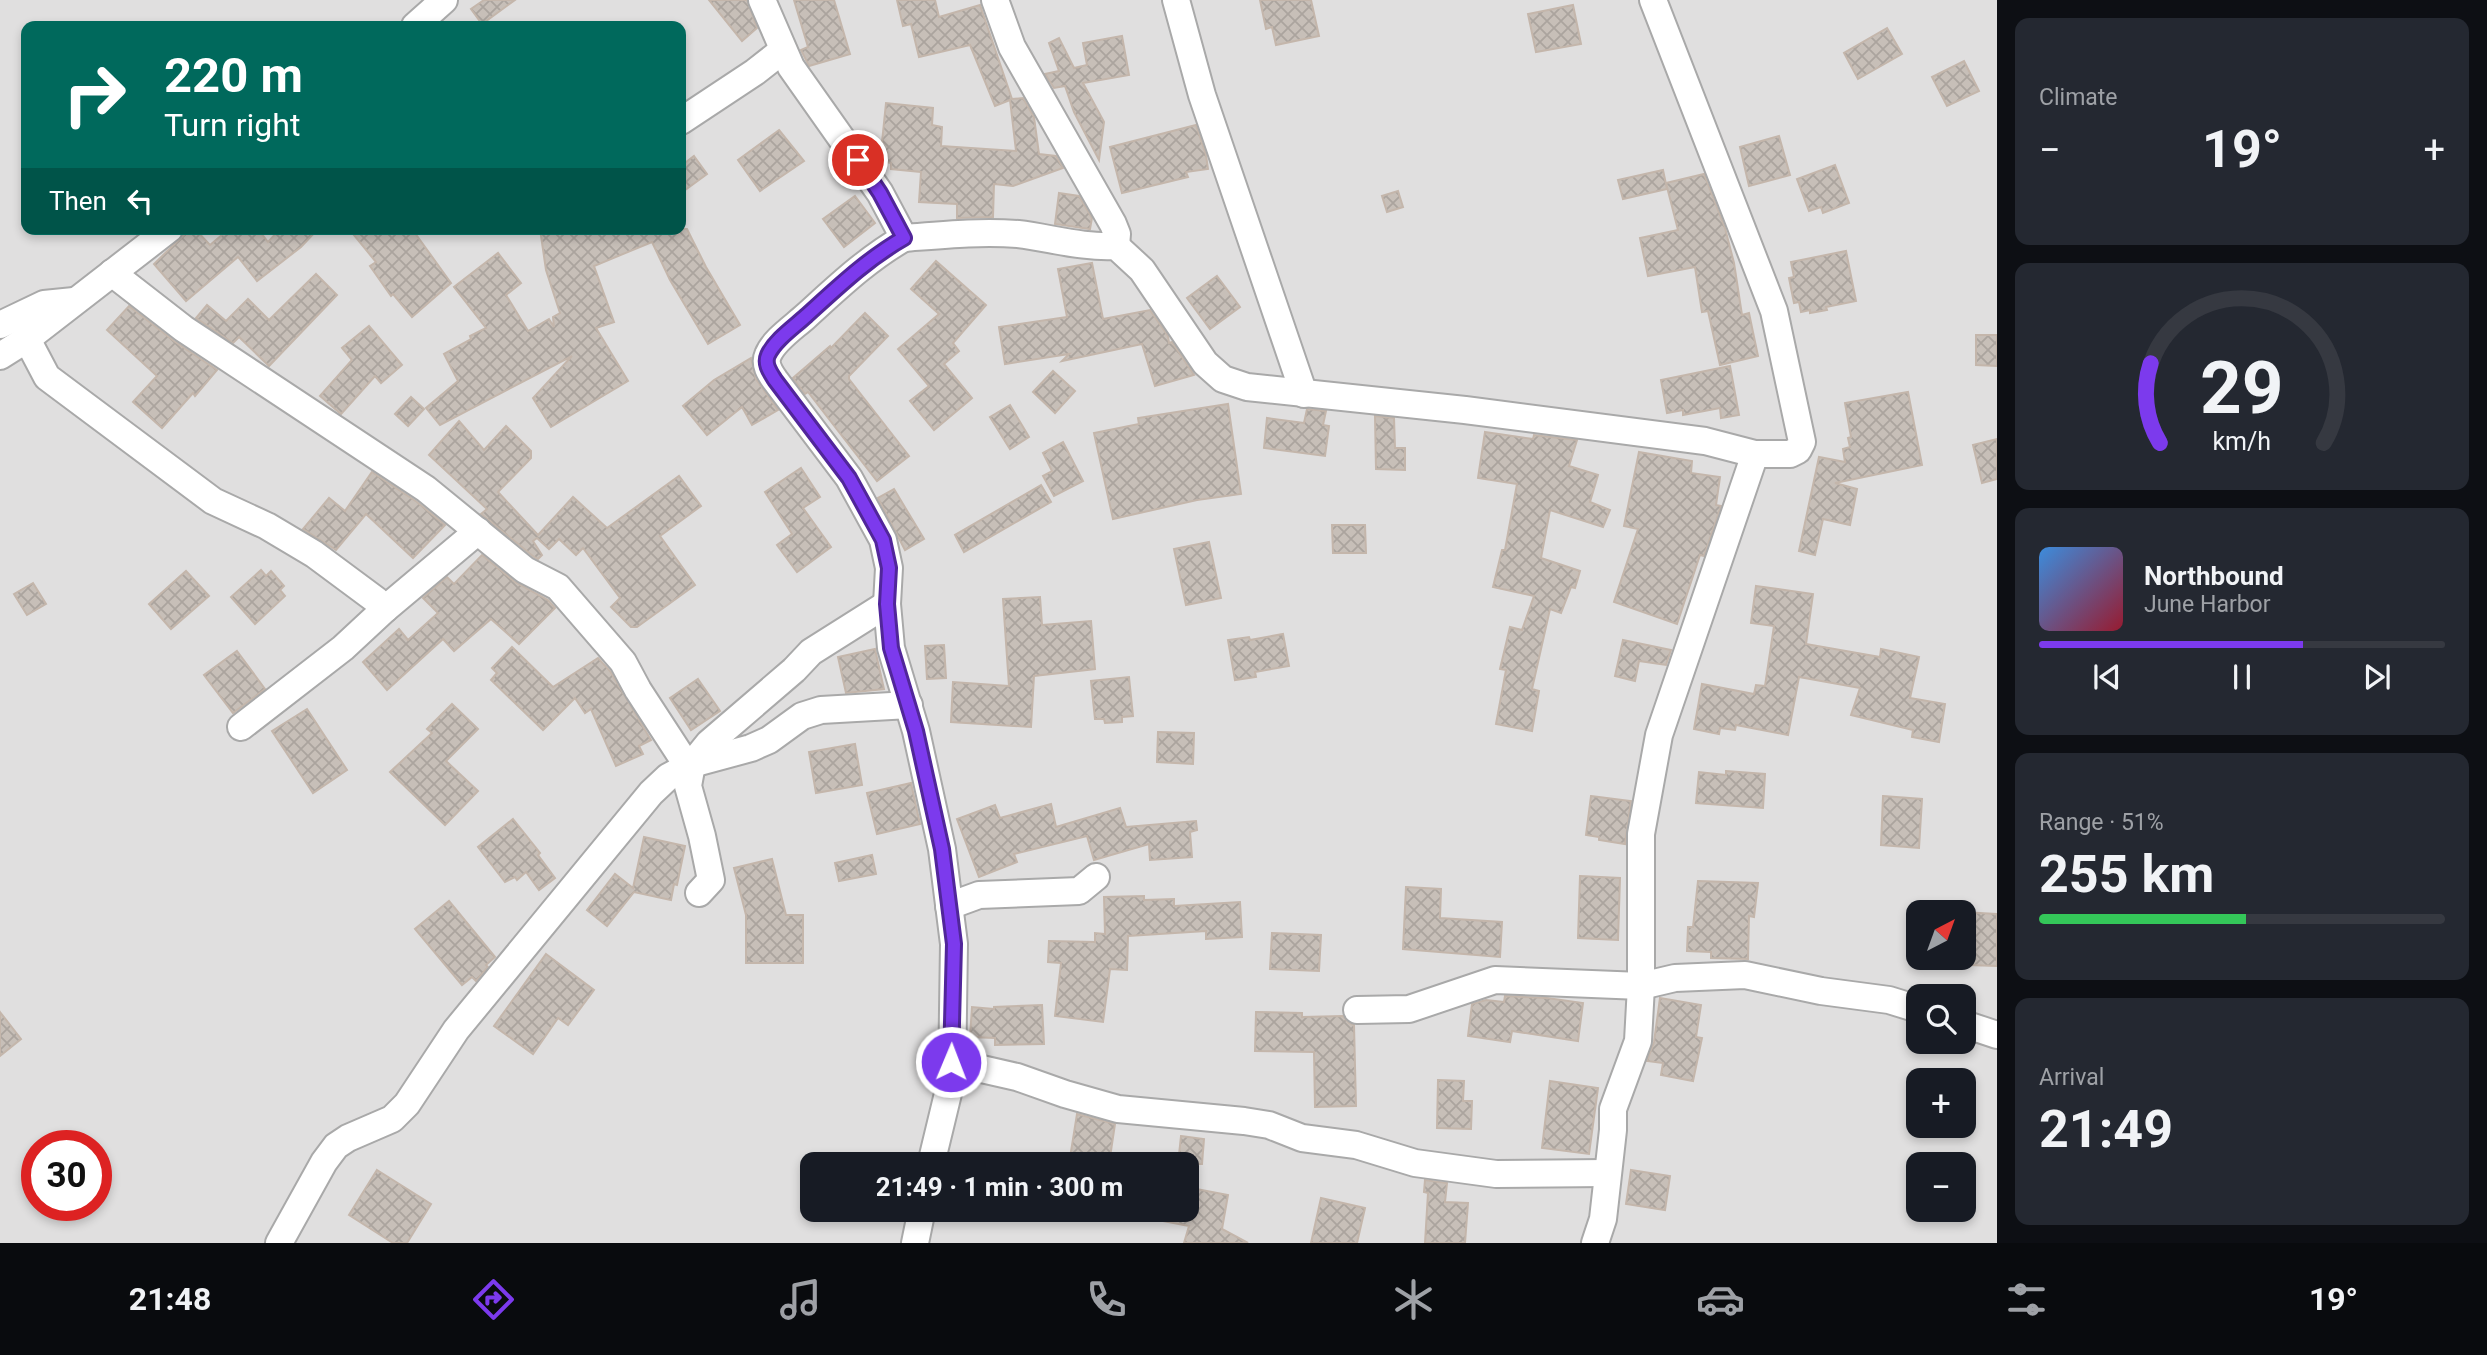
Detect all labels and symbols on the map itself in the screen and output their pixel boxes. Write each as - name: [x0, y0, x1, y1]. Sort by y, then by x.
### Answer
- pin: [828, 130, 888, 190]
- north arrow: [1906, 900, 1976, 970]
- position arrow: [914, 1025, 988, 1099]
- speed limit sign: 30: [21, 1130, 112, 1221]

